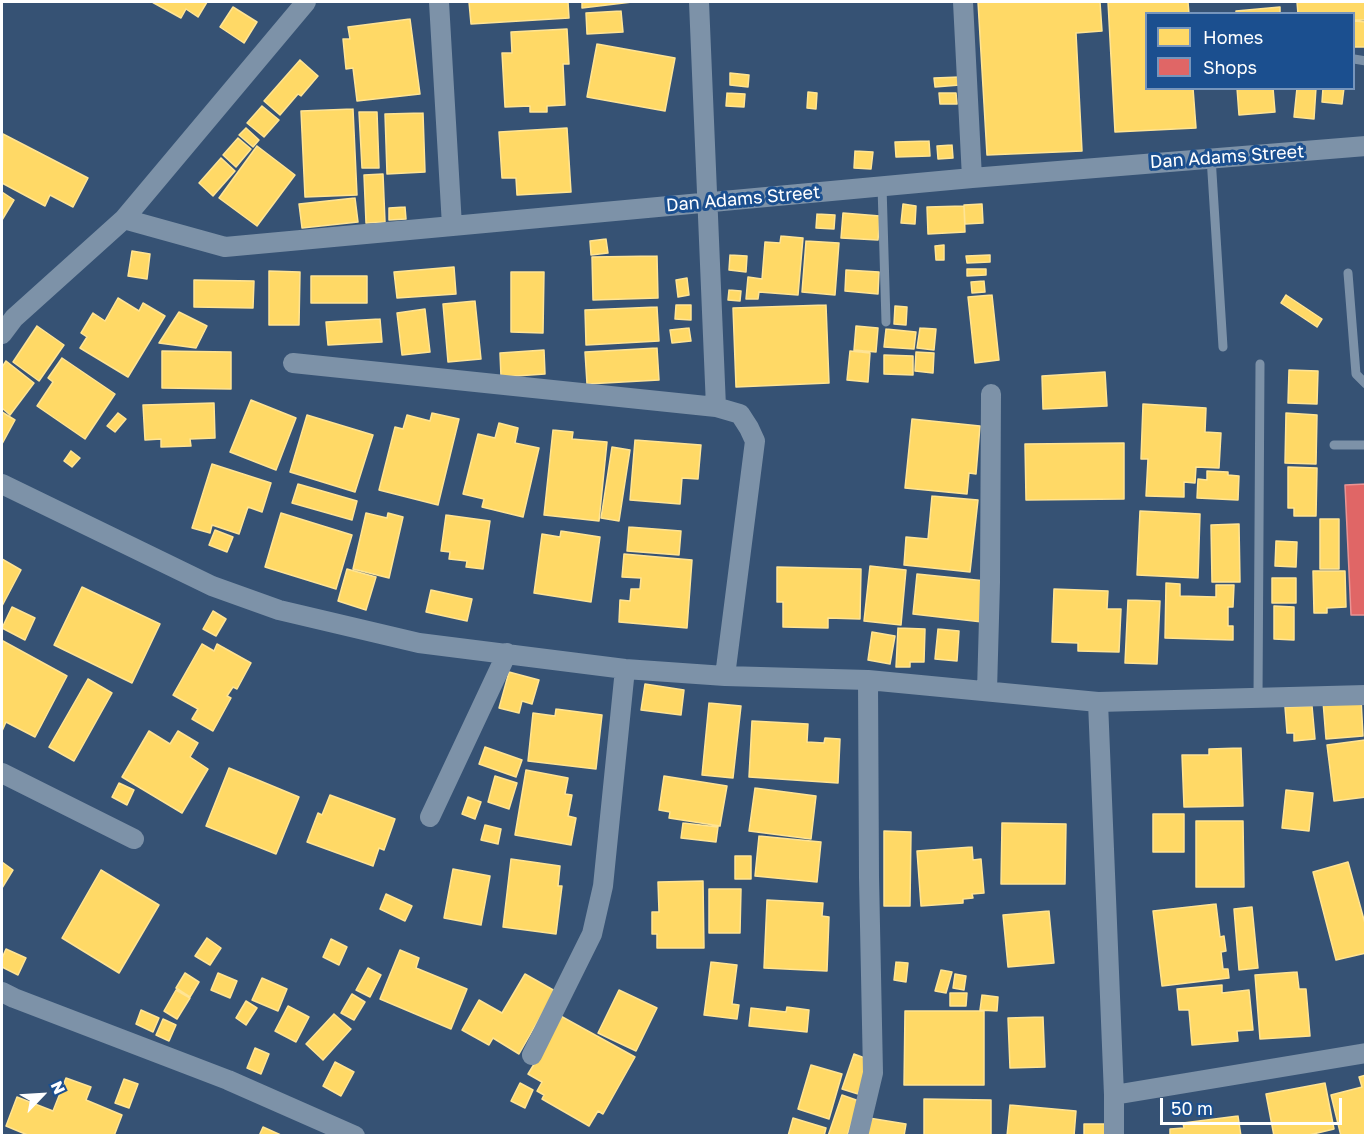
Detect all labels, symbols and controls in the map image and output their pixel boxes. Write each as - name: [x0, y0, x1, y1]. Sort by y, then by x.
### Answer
- legend: [1145, 12, 1355, 90]
- text: Homes: [1203, 26, 1263, 48]
- text: Shops: [1203, 56, 1257, 78]
- street label: Dan Adams Street: [1149, 141, 1305, 173]
- street label: Dan Adams Street: [665, 181, 821, 217]
- north arrow: [12, 1065, 72, 1125]
- text: N: [47, 1078, 70, 1097]
- scale bar: [1163, 1086, 1344, 1124]
- text: 50 m: [1171, 1097, 1213, 1119]

